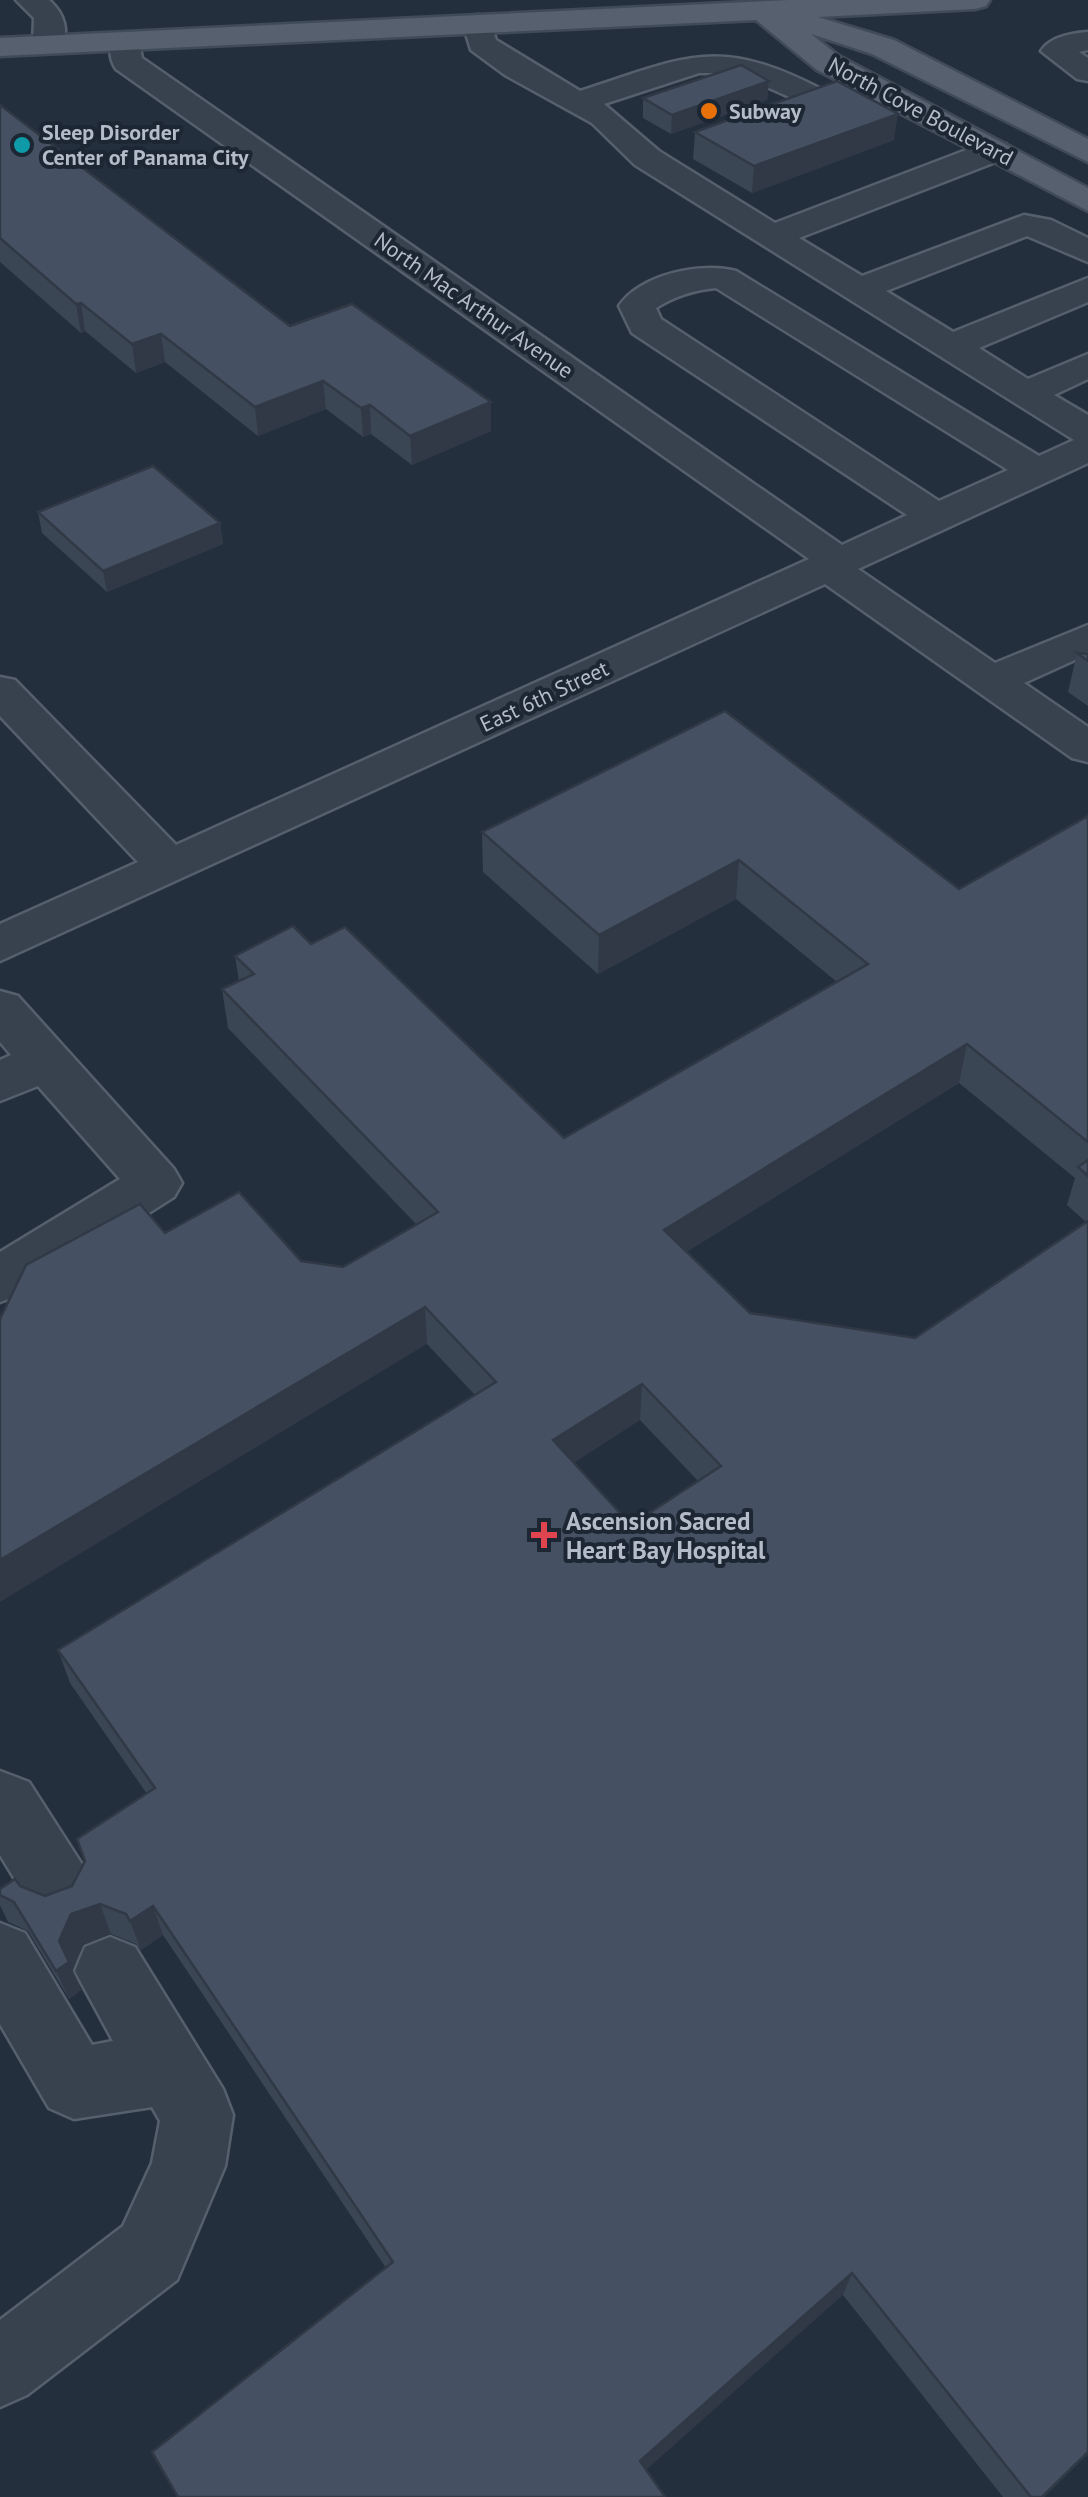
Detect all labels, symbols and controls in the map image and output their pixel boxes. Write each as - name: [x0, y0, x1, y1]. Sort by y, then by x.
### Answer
- street label: North Cove Boulevard: [824, 50, 1018, 172]
- place label: Subway: [729, 97, 802, 125]
- marker: Subway: [698, 100, 720, 122]
- place label: Sleep Disorder Center of Panama City: [42, 118, 249, 171]
- marker: Sleep Disorder Center of Panama City: [11, 134, 33, 156]
- street label: North Mac Arthur Avenue: [369, 226, 579, 384]
- street label: East 6th Street: [475, 654, 613, 738]
- place label: Ascension Sacred Heart Bay Hospital: [566, 1505, 766, 1566]
- marker: Ascension Sacred Heart Bay Hospital: [531, 1522, 557, 1548]

